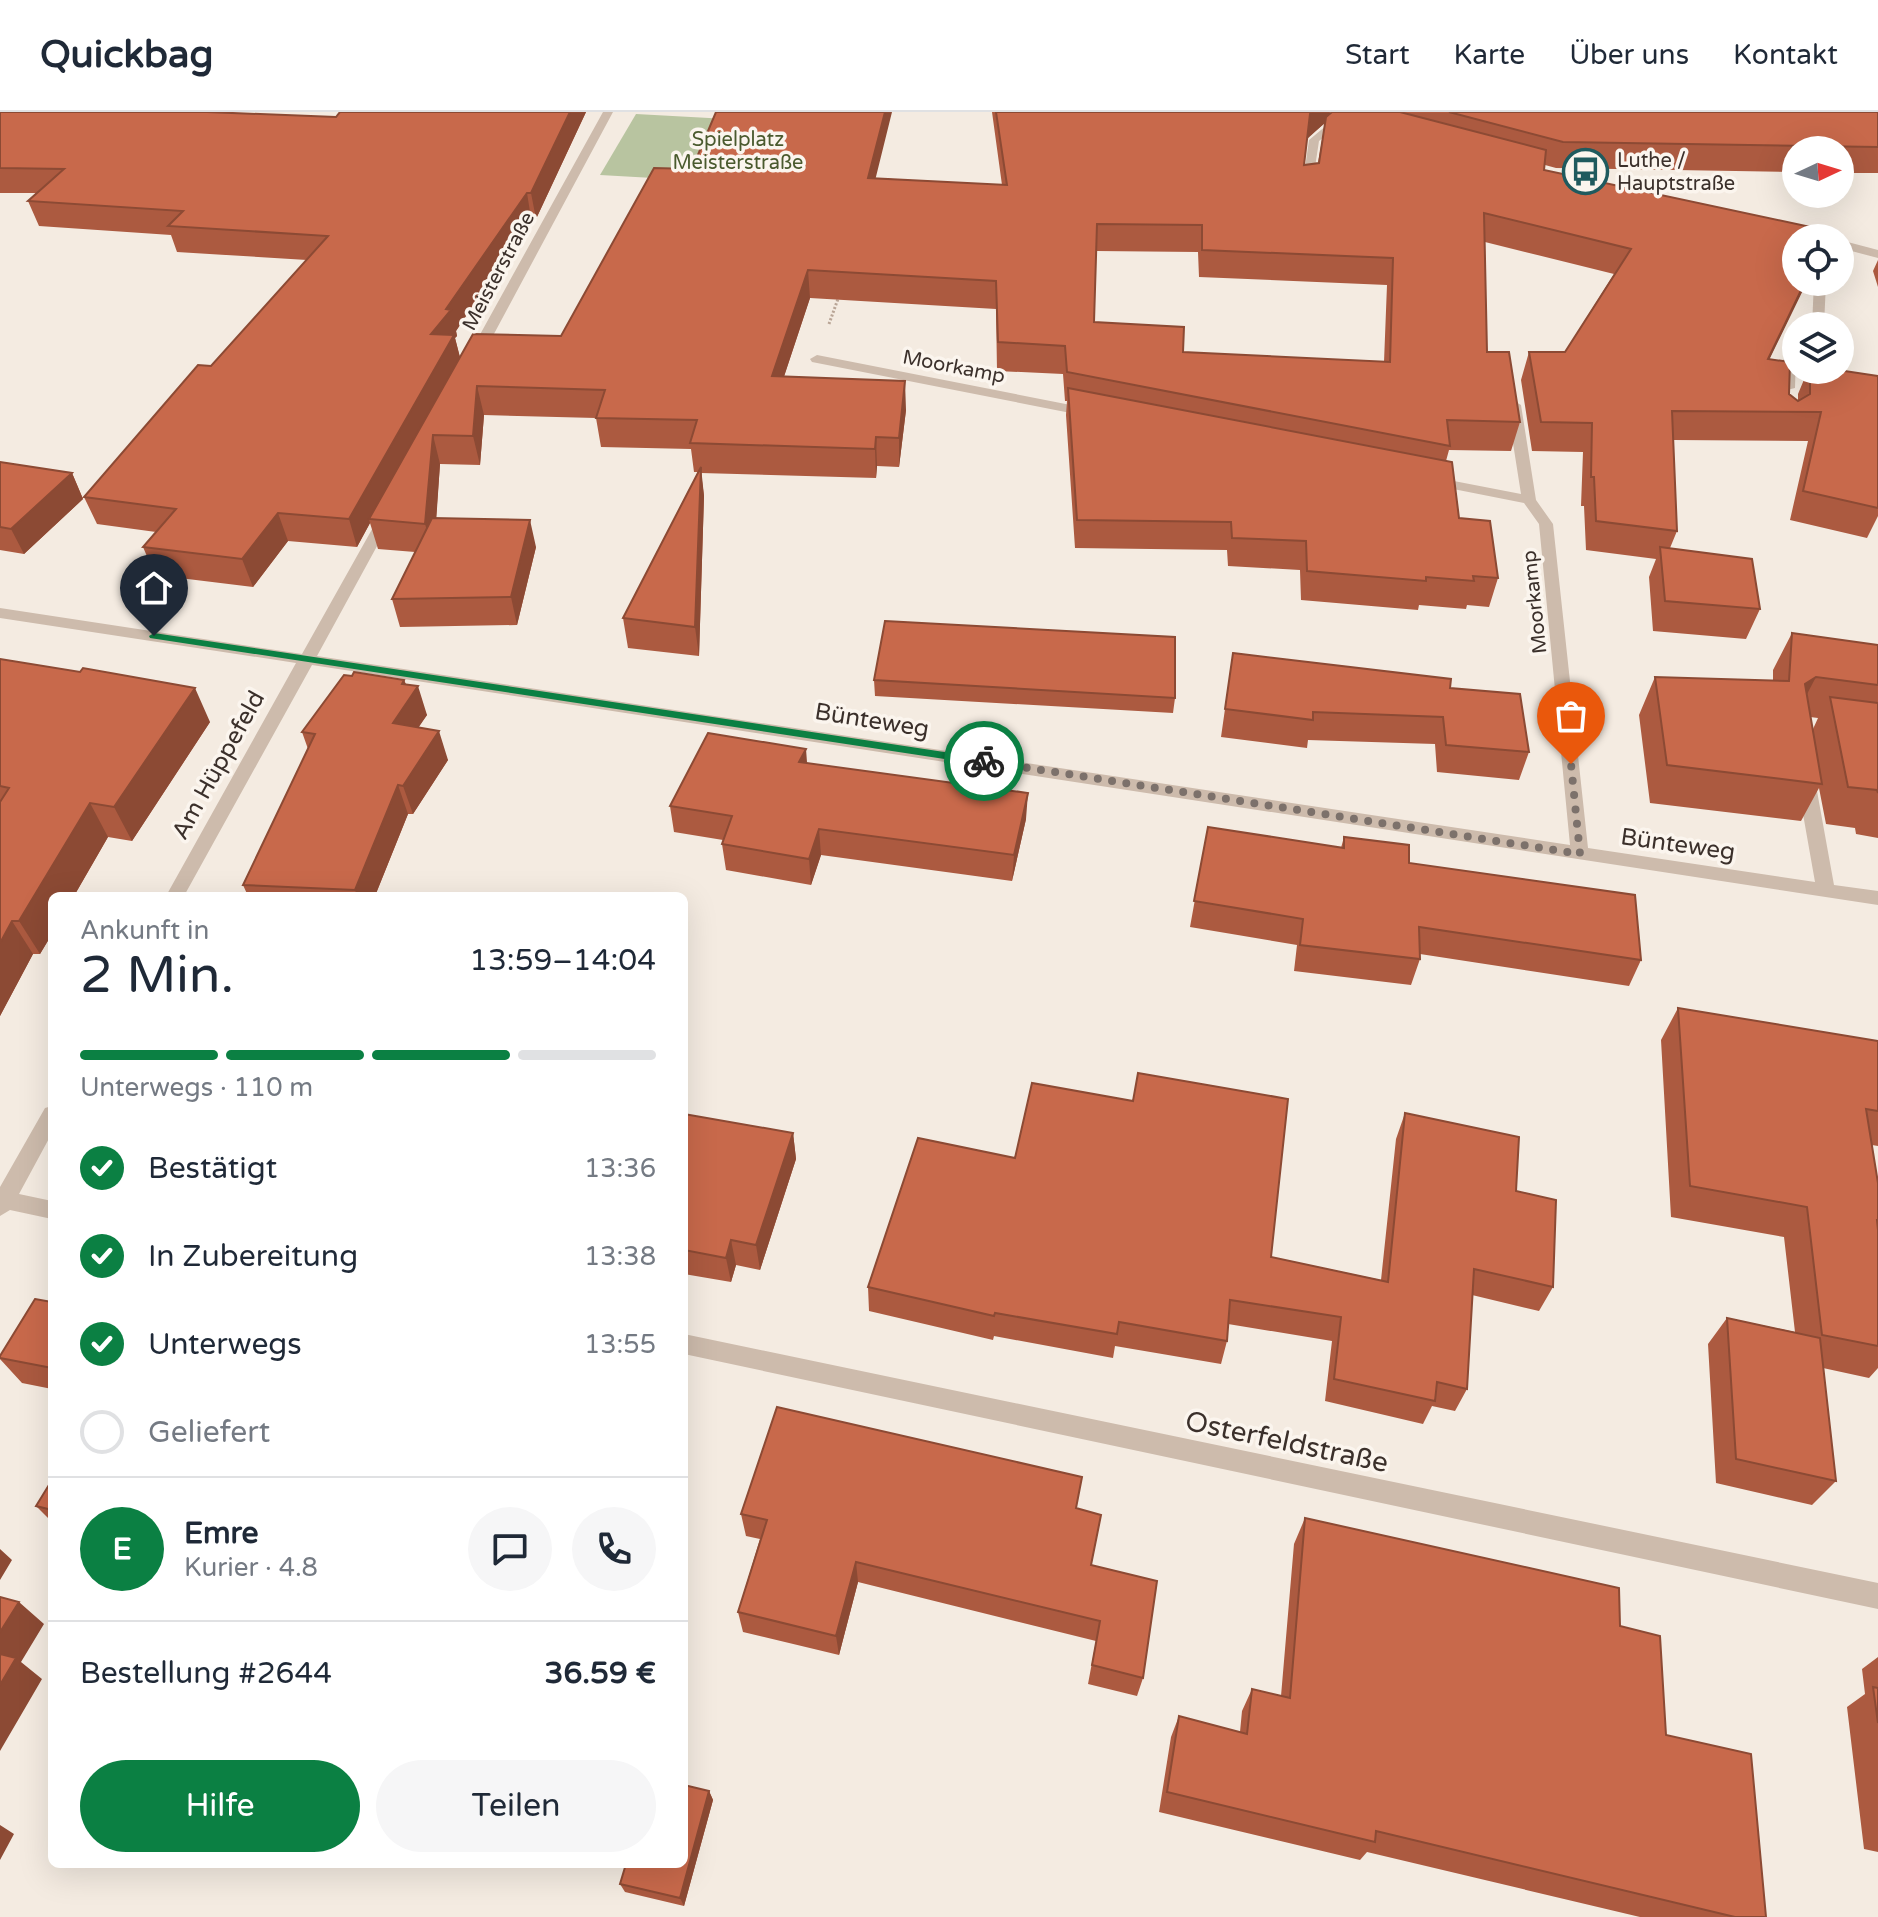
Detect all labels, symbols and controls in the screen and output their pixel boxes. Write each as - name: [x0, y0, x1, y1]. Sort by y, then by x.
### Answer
- text: Quickbag: [40, 32, 213, 78]
- text: Start: [1345, 38, 1410, 72]
- text: Karte: [1454, 38, 1525, 72]
- text: Über uns: [1569, 38, 1689, 72]
- text: Kontakt: [1733, 38, 1838, 72]
- park label: Spielplatz Meisterstraße: [673, 128, 803, 175]
- north arrow: [1782, 136, 1854, 208]
- map controls: [1782, 136, 1854, 384]
- bus stop icon: Luthe / Hauptstraße: [1562, 148, 1610, 196]
- place label: Luthe / Hauptstraße: [1617, 149, 1735, 196]
- street label: Meisterstraße: [458, 208, 540, 335]
- button: locate: [1782, 224, 1854, 296]
- button: layers: [1782, 312, 1854, 384]
- street label: Moorkamp: [900, 345, 1007, 389]
- street label: Moorkamp: [1518, 549, 1552, 655]
- pin: [120, 554, 188, 636]
- icon: home: [132, 566, 176, 610]
- pin: [1537, 682, 1605, 764]
- street label: Am Hüppefeld: [166, 686, 271, 845]
- icon: bag: [1549, 694, 1593, 738]
- street label: Bünteweg: [813, 697, 931, 744]
- courier: [944, 721, 1024, 801]
- icon: bike: [962, 739, 1006, 783]
- street label: Bünteweg: [1619, 822, 1737, 867]
- text: Ankunft in: [80, 915, 209, 946]
- text: 13:59–14:04: [469, 942, 656, 979]
- text: 2 Min.: [80, 944, 234, 1007]
- text: Unterwegs · 110 m: [80, 1072, 313, 1103]
- icon: check: [80, 1146, 124, 1190]
- text: Bestätigt: [148, 1150, 277, 1187]
- text: 13:36: [584, 1153, 656, 1184]
- icon: check: [80, 1234, 124, 1278]
- text: In Zubereitung: [148, 1238, 358, 1275]
- text: 13:38: [584, 1241, 656, 1272]
- icon: check: [80, 1322, 124, 1366]
- text: Unterwegs: [148, 1326, 302, 1363]
- text: 13:55: [584, 1329, 656, 1360]
- street label: Osterfeldstraße: [1182, 1404, 1391, 1480]
- text: Geliefert: [148, 1414, 270, 1451]
- button: chat: [468, 1507, 552, 1591]
- button: phone: [572, 1507, 656, 1591]
- text: Emre: [184, 1515, 259, 1552]
- text: E: [112, 1531, 132, 1568]
- text: Kurier · 4.8: [184, 1552, 318, 1583]
- text: Bestellung #2644: [80, 1655, 332, 1692]
- text: 36.59 €: [545, 1655, 656, 1692]
- button: Hilfe: [80, 1760, 360, 1852]
- button: Teilen: [376, 1760, 656, 1852]

